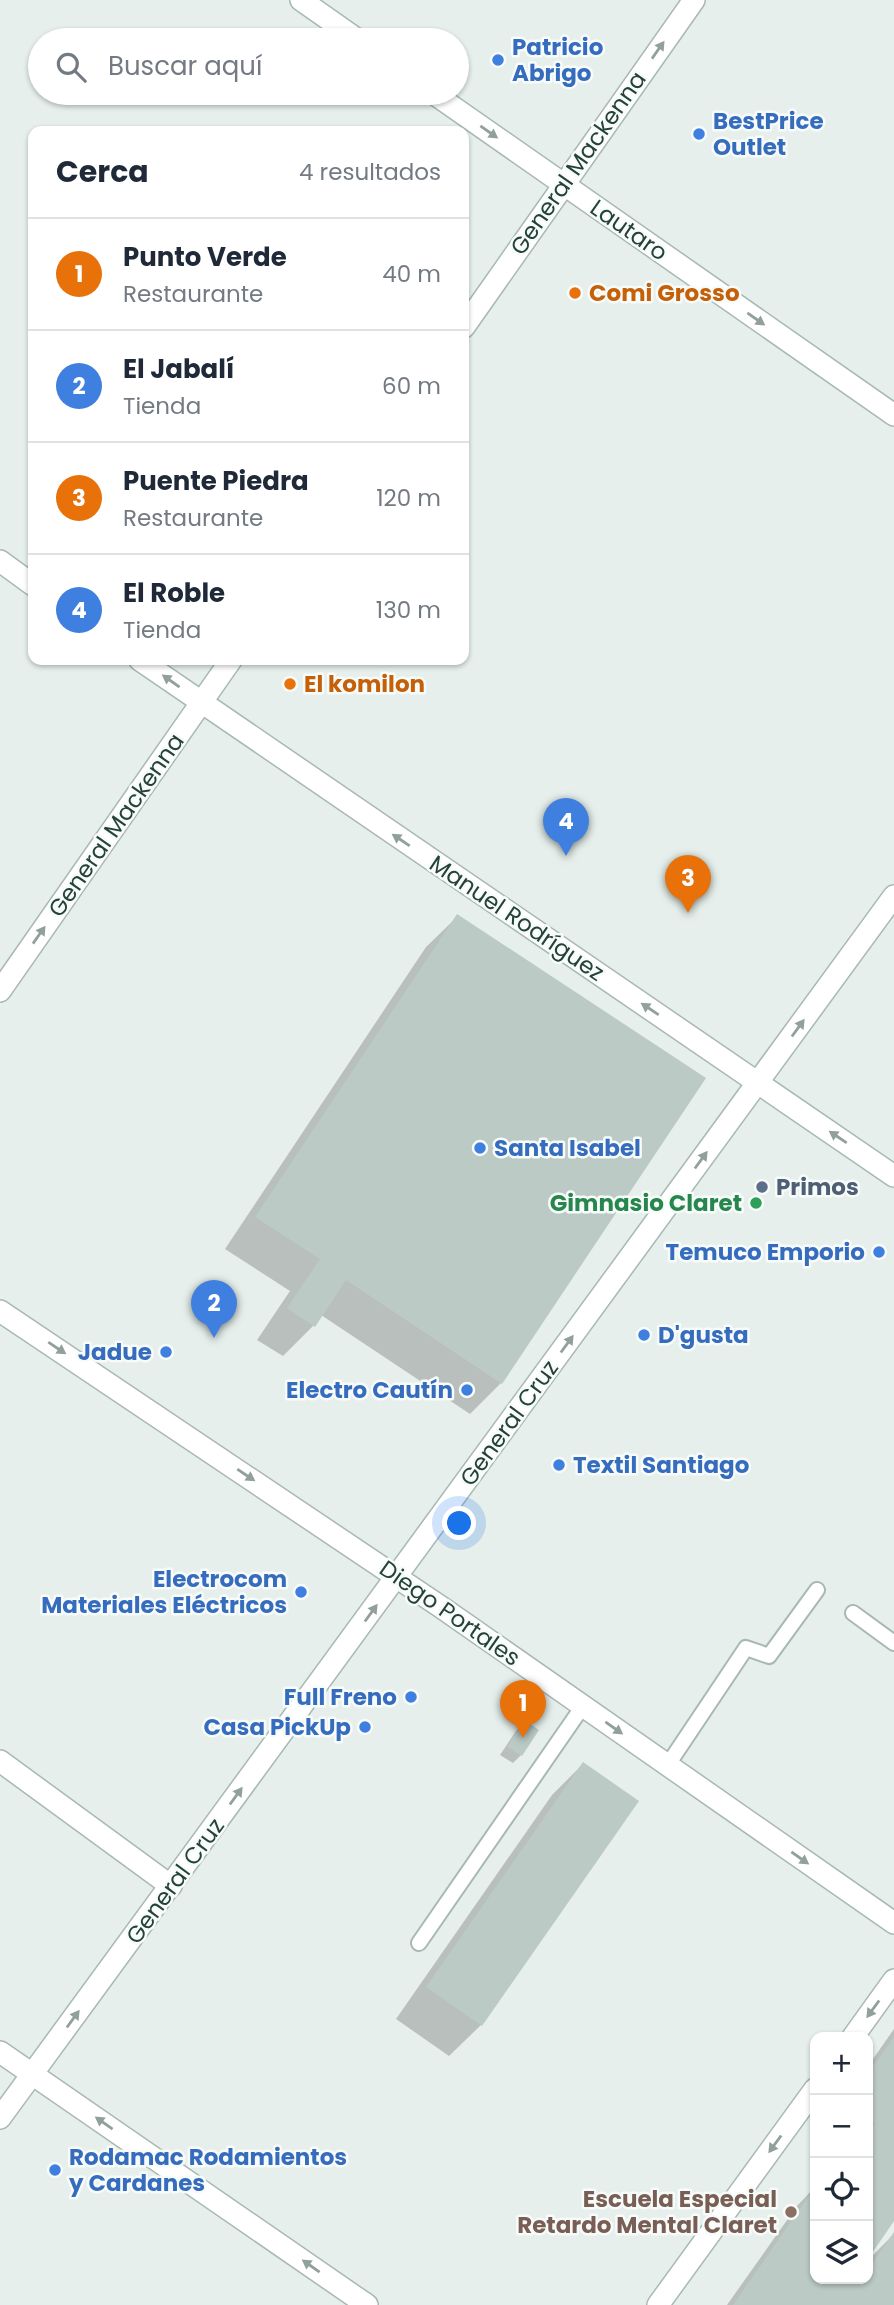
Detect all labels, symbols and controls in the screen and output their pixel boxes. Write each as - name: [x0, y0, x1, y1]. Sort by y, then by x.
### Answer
- search box: [28, 28, 469, 105]
- place label: Patricio Abrigo: [512, 31, 603, 89]
- one-way arrow: [651, 41, 665, 59]
- icon: search: [52, 48, 90, 86]
- text: Buscar aquí: [108, 48, 262, 84]
- marker: Patricio Abrigo: [490, 52, 506, 68]
- street label: General Mackenna: [503, 65, 653, 261]
- place label: BestPrice Outlet: [713, 105, 824, 163]
- one-way arrow: [480, 125, 498, 139]
- marker: BestPrice Outlet: [691, 126, 707, 142]
- text: Cerca: [56, 150, 149, 193]
- text: 4 resultados: [299, 156, 441, 188]
- street label: Lautaro: [584, 192, 674, 268]
- text: Punto Verde: [123, 239, 287, 275]
- text: 1: [75, 258, 83, 290]
- text: 40 m: [382, 258, 441, 290]
- place label: Comi Grosso: [589, 277, 740, 309]
- text: Restaurante: [123, 278, 263, 310]
- marker: Comi Grosso: [567, 285, 583, 301]
- one-way arrow: [747, 312, 765, 326]
- text: El Jabalí: [123, 351, 234, 387]
- text: 2: [72, 370, 86, 402]
- text: 60 m: [382, 370, 441, 402]
- text: Tienda: [123, 390, 201, 422]
- text: Puente Piedra: [123, 463, 309, 499]
- text: 3: [72, 482, 86, 514]
- text: 120 m: [376, 482, 441, 514]
- text: Restaurante: [123, 502, 263, 534]
- text: El Roble: [123, 575, 225, 611]
- text: 4: [71, 594, 87, 626]
- text: 130 m: [376, 594, 441, 626]
- text: Tienda: [123, 614, 201, 646]
- place label: El komilon: [304, 668, 425, 700]
- one-way arrow: [162, 674, 180, 688]
- marker: El komilon: [282, 676, 298, 692]
- street label: General Mackenna: [41, 727, 191, 923]
- pin: 4: [543, 798, 589, 856]
- one-way arrow: [391, 833, 411, 846]
- street label: Manuel Rodríguez: [423, 848, 611, 988]
- pin: 3: [665, 855, 711, 913]
- one-way arrow: [32, 926, 46, 944]
- one-way arrow: [641, 1002, 659, 1016]
- one-way arrow: [791, 1019, 805, 1037]
- one-way arrow: [828, 1131, 847, 1144]
- place label: Santa Isabel: [494, 1132, 641, 1164]
- marker: Santa Isabel: [472, 1140, 488, 1156]
- one-way arrow: [694, 1151, 708, 1169]
- place label: Primos: [776, 1171, 859, 1203]
- marker: Primos: [754, 1179, 770, 1195]
- place label: Gimnasio Claret: [550, 1187, 742, 1219]
- marker: Gimnasio Claret: [748, 1195, 764, 1211]
- place label: Temuco Emporio: [666, 1236, 865, 1268]
- marker: Temuco Emporio: [871, 1244, 887, 1260]
- pin: 2: [191, 1280, 237, 1338]
- place label: D'gusta: [658, 1319, 749, 1351]
- marker: D'gusta: [636, 1327, 652, 1343]
- one-way arrow: [560, 1335, 575, 1353]
- place label: Jadue: [78, 1336, 152, 1368]
- one-way arrow: [47, 1342, 67, 1355]
- marker: Jadue: [158, 1344, 174, 1360]
- street label: General Cruz: [452, 1353, 566, 1493]
- place label: Electro Cautín: [286, 1374, 453, 1406]
- marker: Electro Cautín: [459, 1382, 475, 1398]
- place label: Textil Santiago: [573, 1449, 749, 1481]
- marker: Textil Santiago: [551, 1457, 567, 1473]
- one-way arrow: [237, 1468, 255, 1482]
- your location: [442, 1506, 476, 1540]
- street label: Diego Portales: [373, 1553, 527, 1673]
- place label: Electrocom Materiales Eléctricos: [41, 1563, 287, 1621]
- marker: Electrocom Materiales Eléctricos: [293, 1584, 309, 1600]
- one-way arrow: [363, 1604, 377, 1622]
- pin: 1: [500, 1680, 546, 1738]
- place label: Full Freno: [284, 1681, 397, 1713]
- marker: Full Freno: [403, 1689, 419, 1705]
- place label: Casa PickUp: [203, 1711, 351, 1743]
- marker: Casa PickUp: [357, 1719, 373, 1735]
- one-way arrow: [605, 1721, 623, 1735]
- one-way arrow: [229, 1787, 243, 1805]
- street label: General Cruz: [118, 1811, 232, 1951]
- one-way arrow: [791, 1851, 809, 1865]
- one-way arrow: [867, 2000, 881, 2018]
- one-way arrow: [66, 2010, 80, 2028]
- map controls: [810, 2032, 873, 2284]
- button: +: [810, 2032, 873, 2095]
- button: −: [810, 2095, 873, 2158]
- one-way arrow: [95, 2116, 113, 2130]
- one-way arrow: [768, 2135, 782, 2153]
- place label: Rodamac Rodamientos y Cardanes: [68, 2141, 347, 2199]
- button: locate: [810, 2158, 873, 2221]
- marker: Rodamac Rodamientos y Cardanes: [47, 2162, 63, 2178]
- place label: Escuela Especial Retardo Mental Claret: [517, 2183, 777, 2241]
- marker: Escuela Especial Retardo Mental Claret: [783, 2204, 799, 2220]
- button: layers: [810, 2221, 873, 2284]
- one-way arrow: [302, 2259, 320, 2273]

